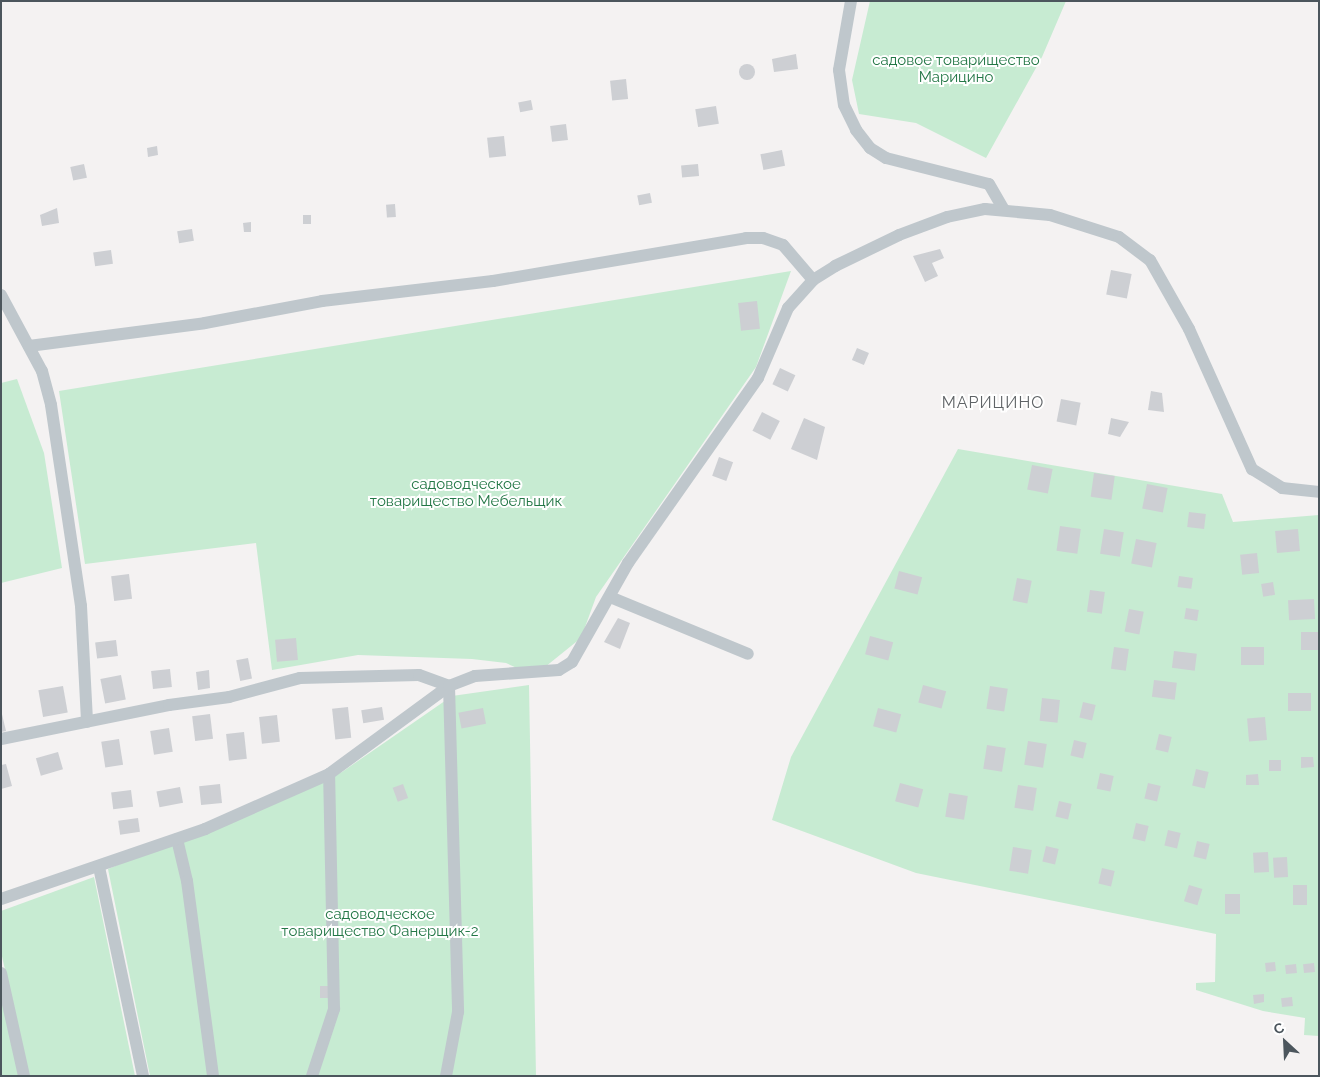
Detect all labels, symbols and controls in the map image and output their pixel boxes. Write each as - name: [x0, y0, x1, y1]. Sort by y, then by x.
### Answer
- park label: садовое товарищество Марицино: [872, 51, 1040, 86]
- district label: МАРИЦИНО: [941, 393, 1045, 413]
- park label: садоводческое товарищество Мебельщик: [370, 475, 562, 510]
- park label: садоводческое товарищество Фанерщик-2: [281, 905, 479, 940]
- north arrow: [1260, 1017, 1310, 1067]
- text: С: [1271, 1019, 1286, 1038]

